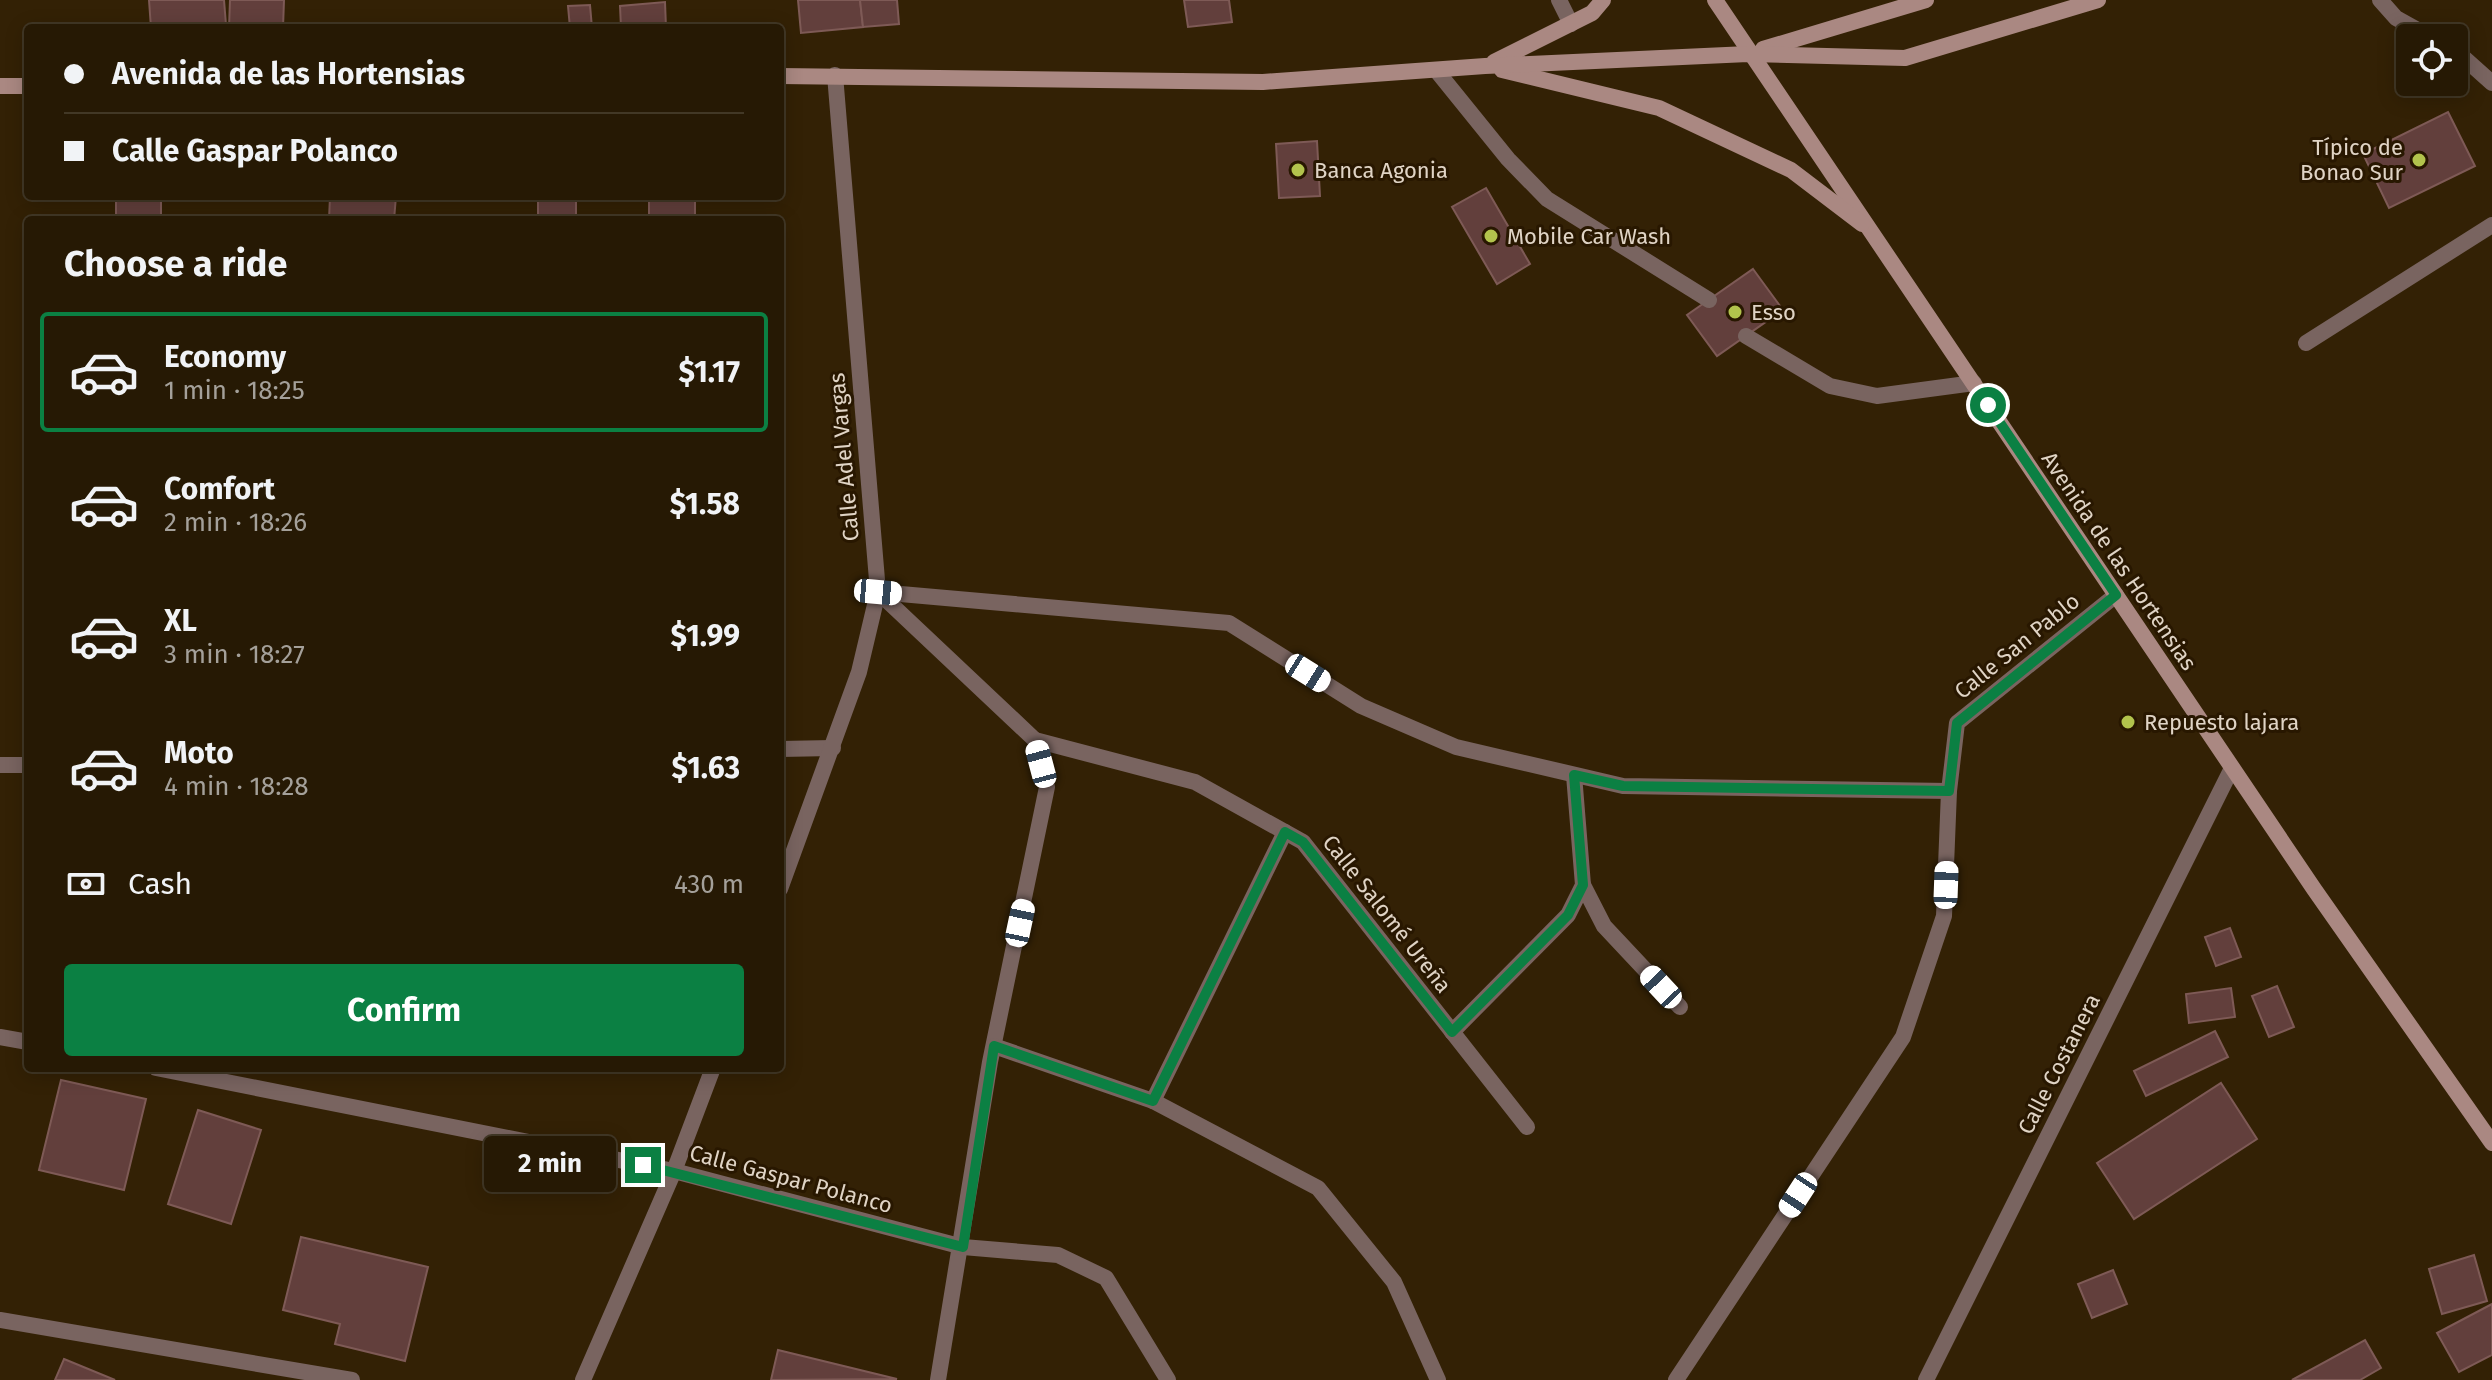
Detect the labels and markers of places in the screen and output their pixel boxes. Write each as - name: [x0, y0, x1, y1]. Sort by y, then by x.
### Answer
- place label: Típico de Bonao Sur: [2300, 134, 2403, 186]
- marker: Típico de Bonao Sur: [2410, 151, 2428, 169]
- place label: Banca Agonia: [1314, 157, 1448, 184]
- marker: Banca Agonia: [1289, 161, 1307, 179]
- place label: Mobile Car Wash: [1507, 223, 1671, 250]
- marker: Mobile Car Wash: [1482, 227, 1500, 245]
- place label: Esso: [1751, 299, 1796, 326]
- marker: Esso: [1726, 303, 1744, 321]
- place label: Repuesto lajara: [2144, 709, 2299, 736]
- marker: Repuesto lajara: [2119, 713, 2137, 731]

